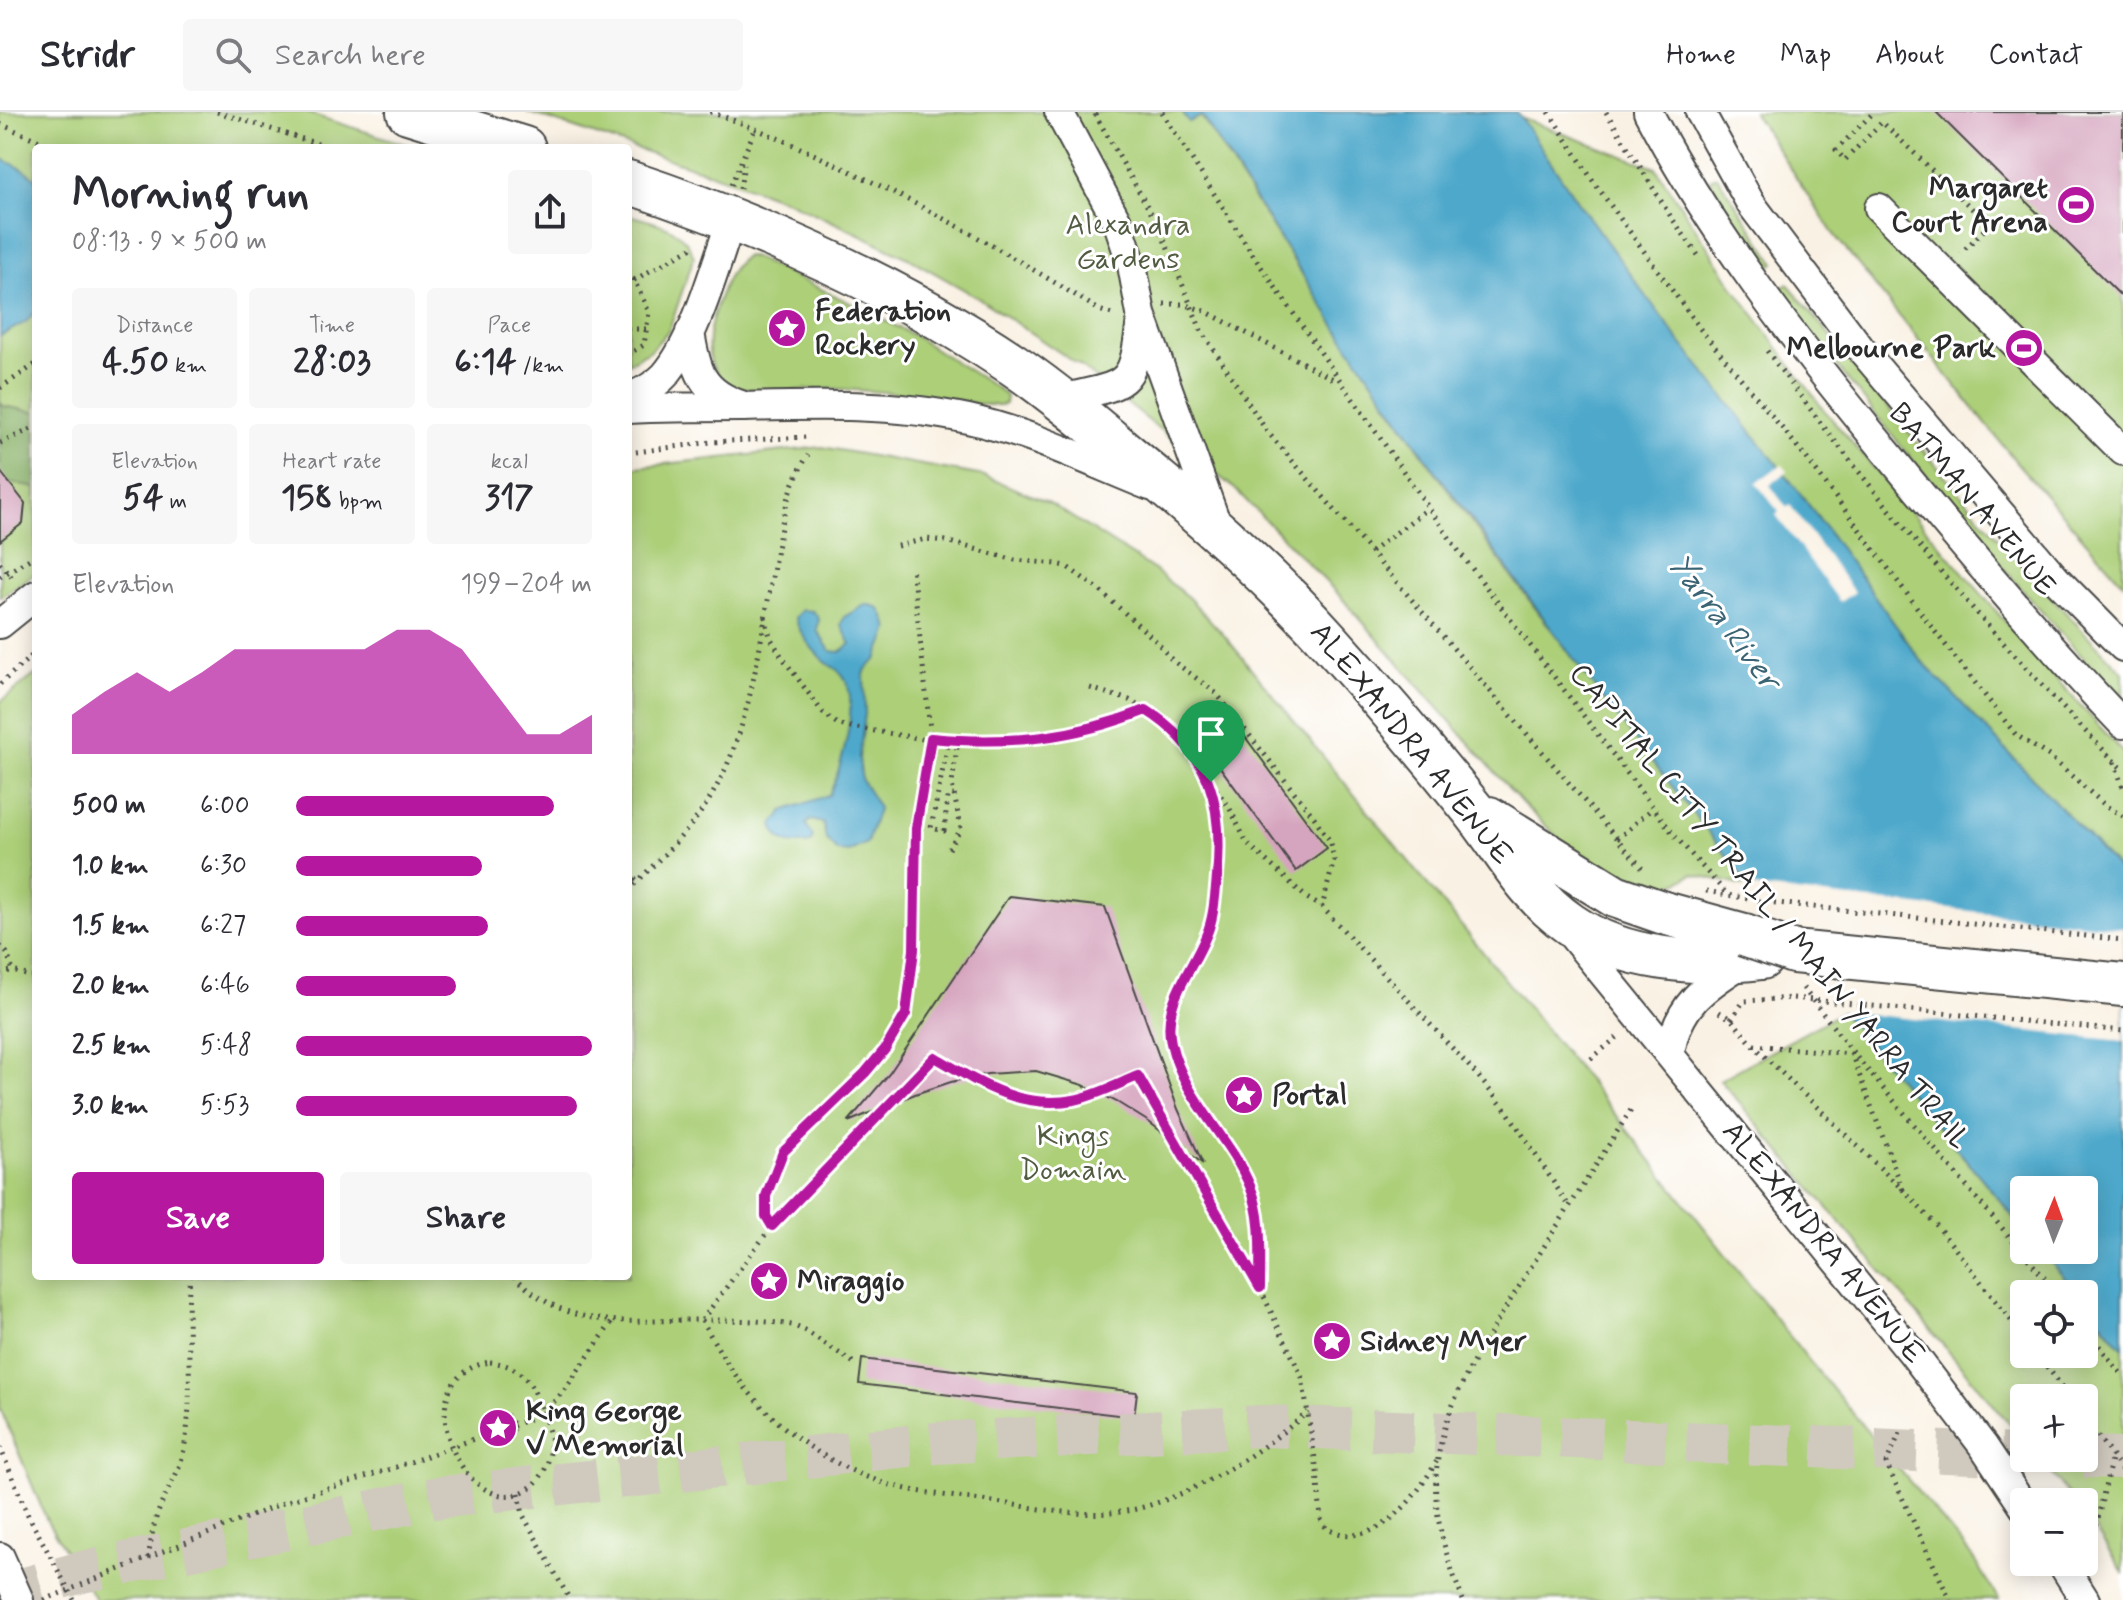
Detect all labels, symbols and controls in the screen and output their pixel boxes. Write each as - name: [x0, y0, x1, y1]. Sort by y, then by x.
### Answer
- search box: [183, 19, 743, 91]
- text: Stridr: [40, 31, 135, 80]
- icon: search: [211, 33, 255, 77]
- text: Search here: [275, 36, 426, 75]
- text: Home: [1666, 37, 1736, 74]
- text: Map: [1780, 37, 1831, 74]
- text: About: [1875, 37, 1944, 74]
- text: Contact: [1988, 37, 2083, 74]
- text: Morning run: [72, 166, 309, 224]
- place label: Margaret Court Arena: [1891, 169, 2048, 242]
- button: share: [508, 170, 592, 254]
- sports icon: Margaret Court Arena: [2055, 184, 2097, 226]
- park label: Alexandra Gardens: [1066, 206, 1190, 279]
- text: 08:13 · 9 × 500 m: [72, 225, 267, 259]
- place label: Federation Rockery: [815, 292, 951, 365]
- place icon: Federation Rockery: [766, 307, 808, 349]
- text: Distance: [116, 312, 193, 340]
- text: Time: [309, 312, 355, 340]
- text: Pace: [487, 312, 531, 340]
- sports icon: Melbourne Park: [2003, 327, 2045, 369]
- place label: Melbourne Park: [1786, 329, 1996, 368]
- text: 4.50: [102, 340, 169, 385]
- text: 28:03: [293, 340, 371, 385]
- text: 6:14: [454, 340, 517, 385]
- text: km: [169, 352, 207, 380]
- text: /km: [517, 352, 564, 380]
- street label: BATMAN AVENUE: [1880, 395, 2064, 605]
- text: Elevation: [111, 448, 198, 476]
- text: Heart rate: [283, 448, 381, 476]
- text: kcal: [491, 448, 528, 476]
- text: 54: [122, 476, 163, 521]
- text: 158: [281, 476, 333, 521]
- text: 317: [485, 476, 534, 521]
- text: m: [163, 488, 187, 516]
- text: bpm: [333, 488, 383, 516]
- water label: Yarra River: [1659, 545, 1792, 702]
- text: Elevation: [72, 568, 174, 602]
- text: 199–204 m: [461, 568, 592, 602]
- street label: ALEXANDRA AVENUE: [1301, 614, 1521, 874]
- street label: CAPITAL CITY TRAIL / MAIN YARRA TRAIL: [1560, 655, 1978, 1159]
- pin: [1177, 700, 1245, 782]
- icon: arrive: [1189, 712, 1233, 756]
- text: 500 m: [72, 789, 146, 823]
- text: 6:00: [200, 789, 250, 823]
- text: 1.0 km: [72, 849, 149, 883]
- text: 6:30: [200, 849, 247, 883]
- text: 1.5 km: [72, 909, 150, 943]
- text: 6:27: [200, 909, 246, 943]
- text: 2.0 km: [72, 969, 150, 1003]
- text: 6:46: [200, 969, 250, 1003]
- text: 2.5 km: [72, 1029, 151, 1063]
- text: 5:48: [200, 1029, 252, 1063]
- place icon: Portal: [1223, 1074, 1265, 1116]
- place label: Portal: [1272, 1076, 1347, 1115]
- text: 3.0 km: [72, 1089, 149, 1123]
- text: 5:53: [200, 1089, 249, 1123]
- street label: ALEXANDRA AVENUE: [1713, 1113, 1933, 1373]
- park label: Kings Domain: [1019, 1117, 1127, 1190]
- button: Save: [72, 1172, 324, 1264]
- button: Share: [340, 1172, 592, 1264]
- north arrow: [2010, 1176, 2098, 1264]
- map controls: [2010, 1176, 2098, 1576]
- place icon: Miraggio: [748, 1260, 790, 1302]
- place label: Miraggio: [797, 1262, 905, 1304]
- button: locate: [2010, 1280, 2098, 1368]
- place icon: Sidney Myer: [1311, 1320, 1353, 1362]
- place label: Sidney Myer: [1360, 1322, 1527, 1361]
- button: +: [2010, 1384, 2098, 1472]
- place label: King George V Memorial: [526, 1392, 684, 1465]
- place icon: King George V Memorial: [477, 1407, 519, 1449]
- button: −: [2010, 1488, 2098, 1576]

